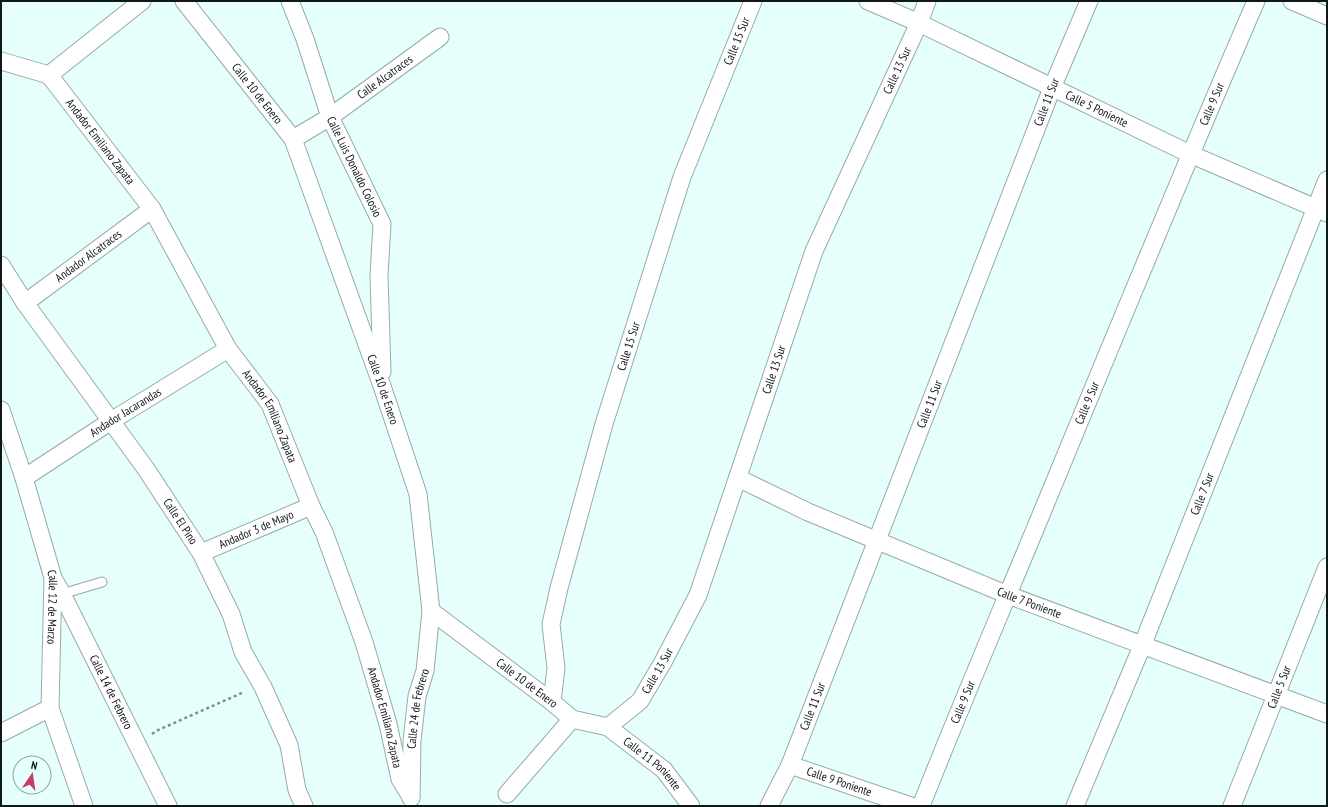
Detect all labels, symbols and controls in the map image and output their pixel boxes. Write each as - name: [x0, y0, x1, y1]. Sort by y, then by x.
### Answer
- street label: Calle 15 Sur: [720, 14, 753, 67]
- street label: Calle 13 Sur: [879, 44, 914, 96]
- street label: Calle Alcatraces: [354, 51, 415, 102]
- street label: Calle 10 de Enero: [229, 60, 286, 127]
- street label: Calle 11 Sur: [1030, 75, 1063, 128]
- street label: Calle 9 Sur: [1196, 79, 1227, 127]
- street label: Calle 5 Poniente: [1063, 87, 1131, 130]
- street label: Andador Emiliano Zapata: [63, 96, 138, 187]
- street label: Calle Luis Donaldo Colosio: [324, 114, 385, 219]
- street label: Andador Alcatraces: [52, 226, 124, 285]
- street label: Calle 15 Sur: [613, 319, 643, 372]
- street label: Calle 13 Sur: [758, 343, 789, 396]
- street label: Calle 10 de Enero: [364, 352, 402, 426]
- street label: Andador Emiliano Zapata: [239, 366, 301, 465]
- street label: Calle 11 Sur: [913, 377, 946, 430]
- street label: Calle 9 Sur: [1071, 378, 1102, 426]
- street label: Andador Jacarandas: [87, 384, 164, 440]
- street label: Calle 7 Sur: [1187, 470, 1217, 517]
- street label: Calle El Pino: [160, 495, 201, 547]
- street label: Andador 3 de Mayo: [216, 506, 296, 552]
- street label: Calle 12 de Marzo: [44, 568, 61, 645]
- street label: Calle 7 Poniente: [995, 583, 1064, 621]
- street label: Calle 13 Sur: [638, 645, 676, 696]
- street label: Calle 14 de Febrero: [87, 652, 136, 732]
- street label: Calle 10 de Enero: [493, 655, 561, 711]
- street label: Calle 5 Sur: [1264, 663, 1294, 710]
- street label: Andador Emiliano Zapata: [365, 665, 405, 770]
- street label: Calle 24 de Febrero: [404, 667, 432, 749]
- street label: Calle 9 Sur: [947, 678, 978, 726]
- street label: Calle 11 Sur: [796, 679, 829, 732]
- street label: Calle 11 Poniente: [620, 733, 685, 793]
- north arrow: [12, 755, 52, 795]
- text: N: [30, 758, 39, 773]
- street label: Calle 9 Poniente: [805, 763, 874, 799]

